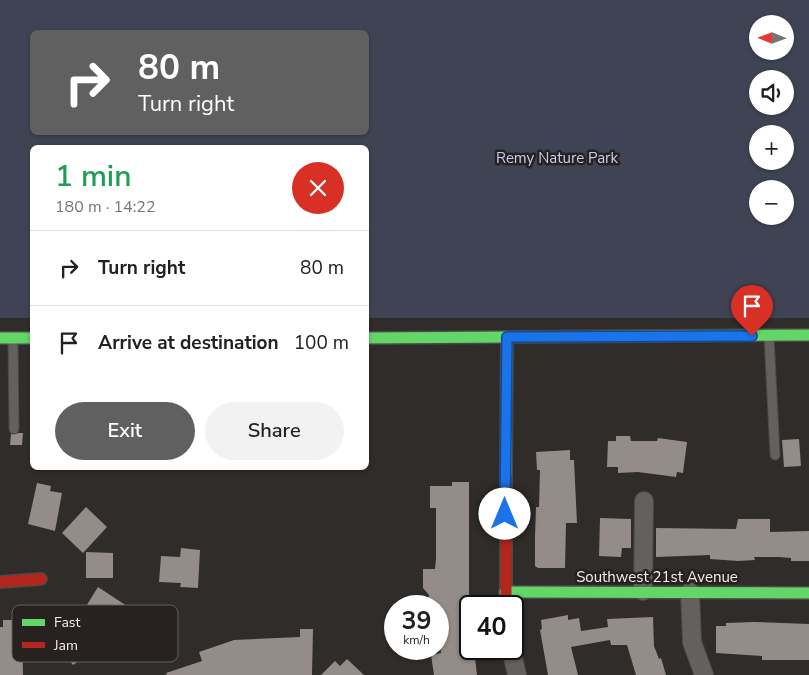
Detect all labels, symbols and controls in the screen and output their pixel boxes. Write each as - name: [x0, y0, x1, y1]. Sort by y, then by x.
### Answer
- north arrow: [749, 15, 794, 60]
- map controls: [749, 15, 794, 225]
- text: 80 m: [138, 44, 220, 91]
- icon: right: [55, 50, 120, 115]
- button: sound: [749, 70, 794, 115]
- text: Turn right: [138, 89, 234, 119]
- button: +: [749, 125, 794, 170]
- park label: Remy Nature Park: [496, 148, 618, 168]
- text: 1 min: [55, 156, 131, 197]
- button: close: [292, 162, 344, 214]
- button: −: [749, 180, 794, 225]
- text: 180 m · 14:22: [55, 196, 156, 218]
- icon: right: [55, 254, 83, 282]
- text: Turn right: [98, 255, 185, 281]
- text: 80 m: [300, 255, 344, 281]
- pin: [731, 285, 773, 336]
- icon: arrive: [738, 292, 766, 320]
- icon: arrive: [55, 329, 83, 357]
- text: Arrive at destination: [98, 330, 279, 356]
- text: 100 m: [294, 330, 349, 356]
- button: Exit: [55, 402, 195, 460]
- button: Share: [205, 402, 344, 460]
- position arrow: [478, 487, 530, 539]
- street label: Southwest 21st Avenue: [576, 567, 738, 587]
- speed limit sign: 40: [459, 595, 524, 660]
- text: 39: [401, 604, 432, 638]
- legend: [12, 605, 178, 662]
- text: Fast: [54, 613, 80, 632]
- text: km/h: [403, 632, 430, 648]
- text: Jam: [53, 636, 78, 655]

